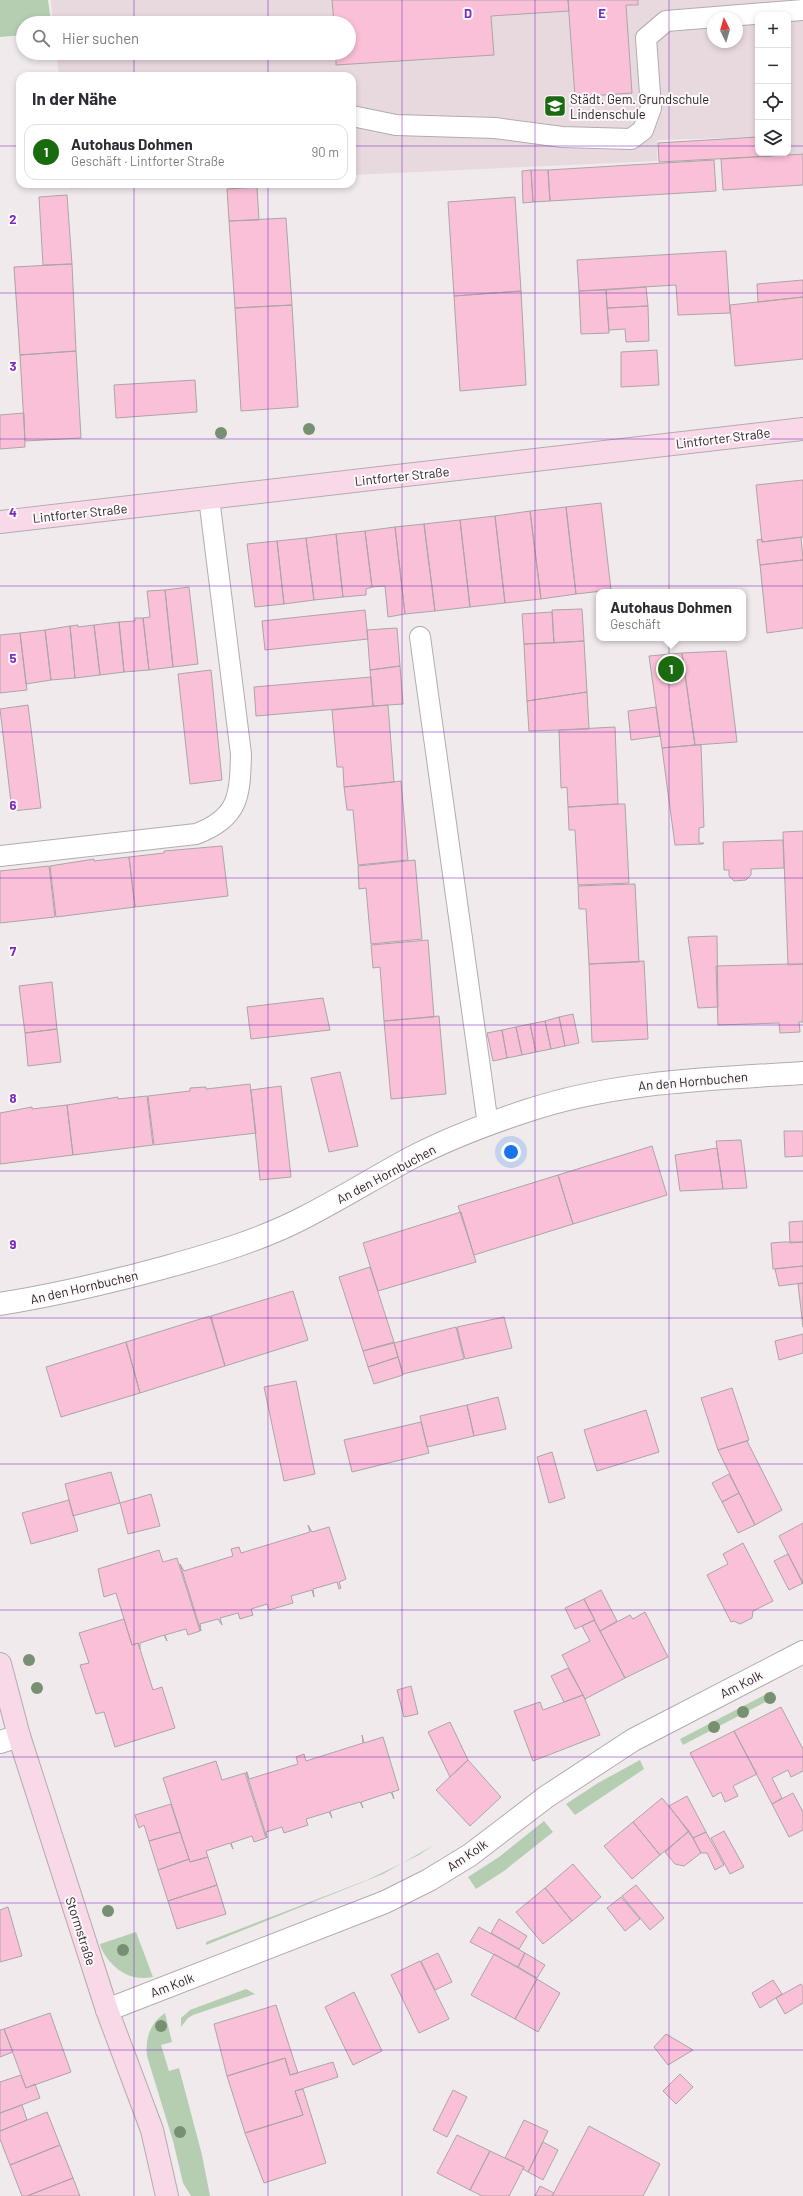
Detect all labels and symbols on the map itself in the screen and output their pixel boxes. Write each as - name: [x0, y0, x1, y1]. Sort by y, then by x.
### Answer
- text: D: [464, 5, 472, 21]
- text: E: [598, 5, 606, 21]
- north arrow: [707, 12, 743, 48]
- place label: Städt. Gem. Grundschule Lindenschule: [570, 91, 709, 122]
- school or university icon: Städt. Gem. Grundschule Lindenschule: [542, 93, 568, 119]
- text: 2: [9, 211, 17, 227]
- text: 3: [9, 358, 17, 374]
- street label: Lintforter Straße: [675, 424, 771, 452]
- street label: Lintforter Straße: [354, 463, 450, 489]
- street label: Lintforter Straße: [32, 500, 128, 526]
- text: 4: [9, 504, 17, 520]
- text: 5: [9, 650, 17, 666]
- pin: 1: [658, 654, 684, 684]
- text: 6: [10, 797, 17, 813]
- text: 7: [10, 943, 17, 959]
- street label: An den Hornbuchen: [637, 1068, 749, 1094]
- text: 8: [9, 1090, 17, 1106]
- street label: An den Hornbuchen: [334, 1141, 438, 1207]
- your location: [501, 1142, 521, 1162]
- text: 9: [10, 1236, 17, 1252]
- street label: An den Hornbuchen: [29, 1267, 139, 1307]
- street label: Am Kolk: [717, 1666, 765, 1701]
- street label: Am Kolk: [444, 1835, 491, 1874]
- street label: Stormstraße: [62, 1895, 100, 1967]
- street label: Am Kolk: [148, 1969, 197, 2001]

